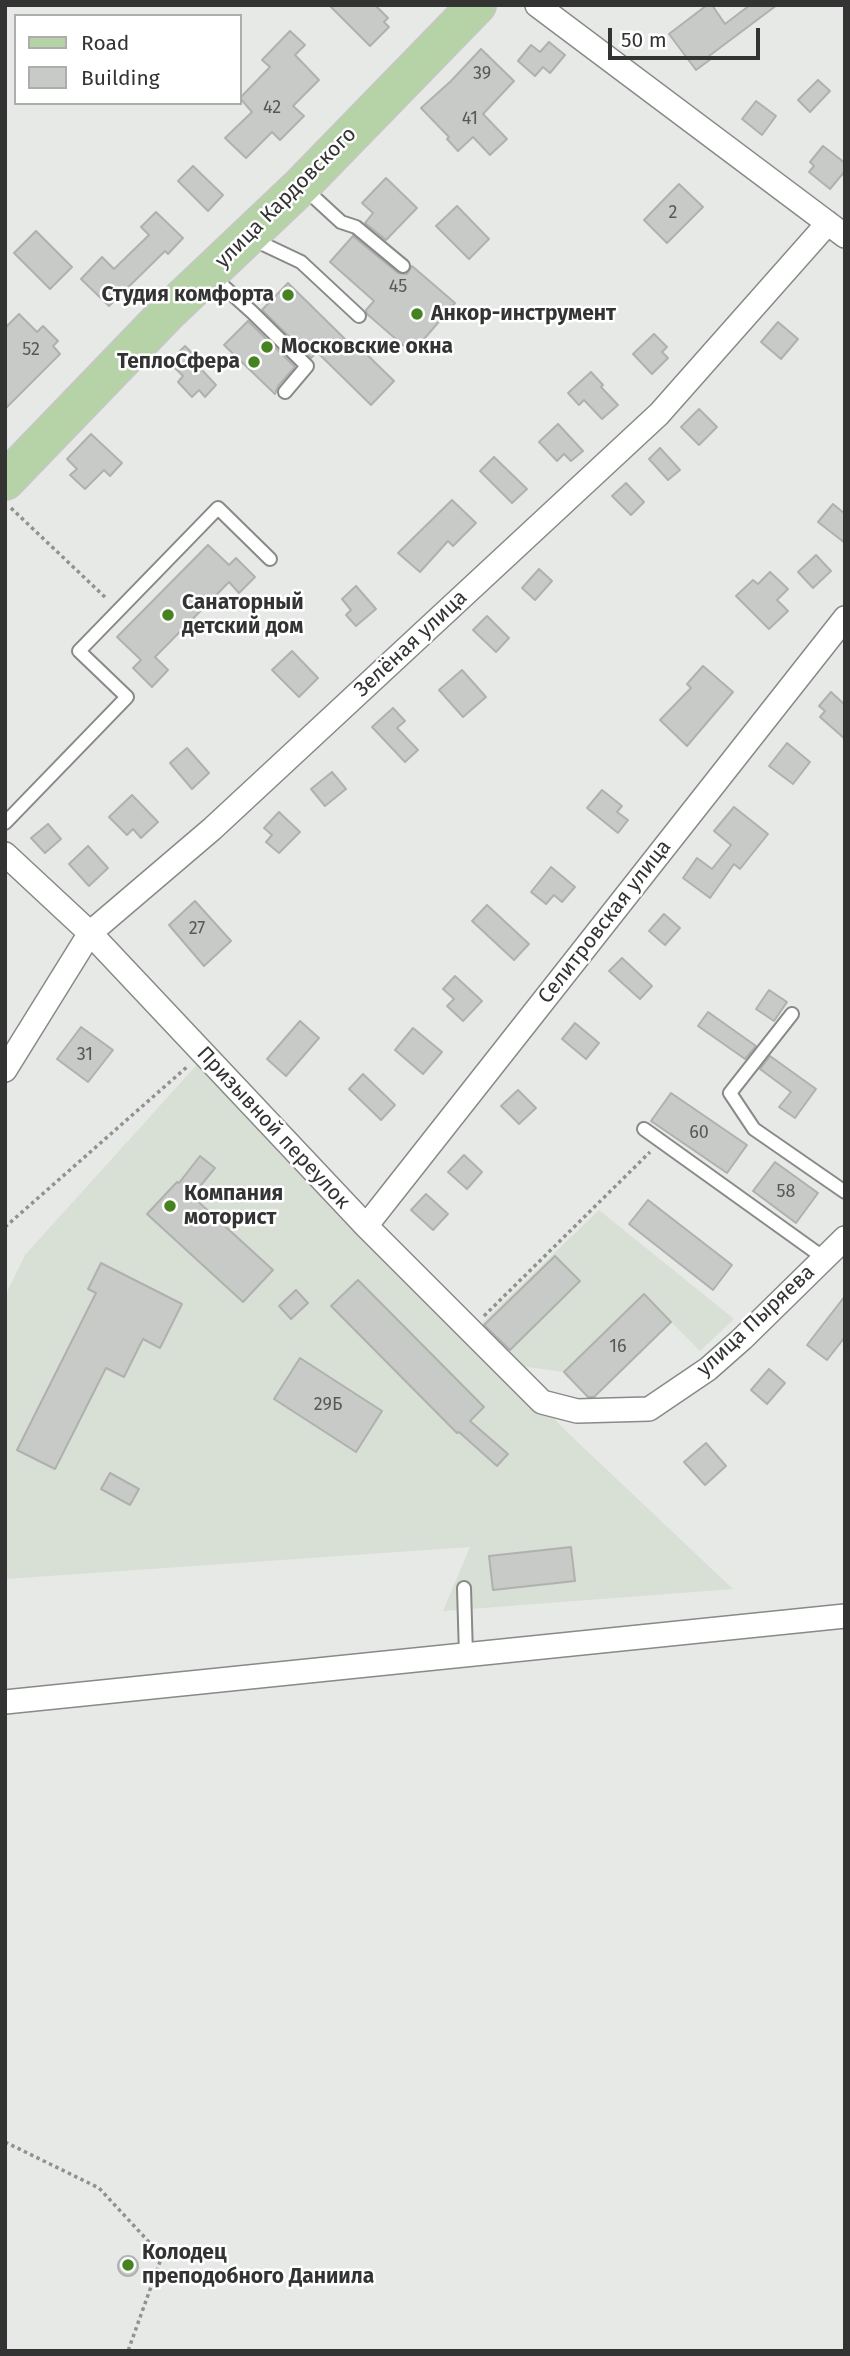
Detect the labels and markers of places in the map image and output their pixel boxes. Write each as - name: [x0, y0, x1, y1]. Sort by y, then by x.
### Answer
- place label: Студия комфорта: [102, 282, 274, 308]
- marker: Студия комфорта: [280, 287, 296, 303]
- place label: Анкор-инструмент: [431, 301, 616, 327]
- marker: Анкор-инструмент: [409, 306, 425, 322]
- place label: Московские окна: [281, 334, 453, 360]
- marker: Московские окна: [259, 339, 275, 355]
- place label: ТеплоСфера: [117, 349, 240, 375]
- marker: ТеплоСфера: [246, 354, 262, 370]
- place label: Санаторный детский дом: [182, 590, 304, 640]
- marker: Санаторный детский дом: [160, 607, 176, 623]
- place label: Компания моторист: [184, 1181, 283, 1231]
- marker: Компания моторист: [162, 1198, 178, 1214]
- place label: Колодец преподобного Даниила: [142, 2240, 374, 2290]
- marker: Колодец преподобного Даниила: [120, 2257, 136, 2273]

